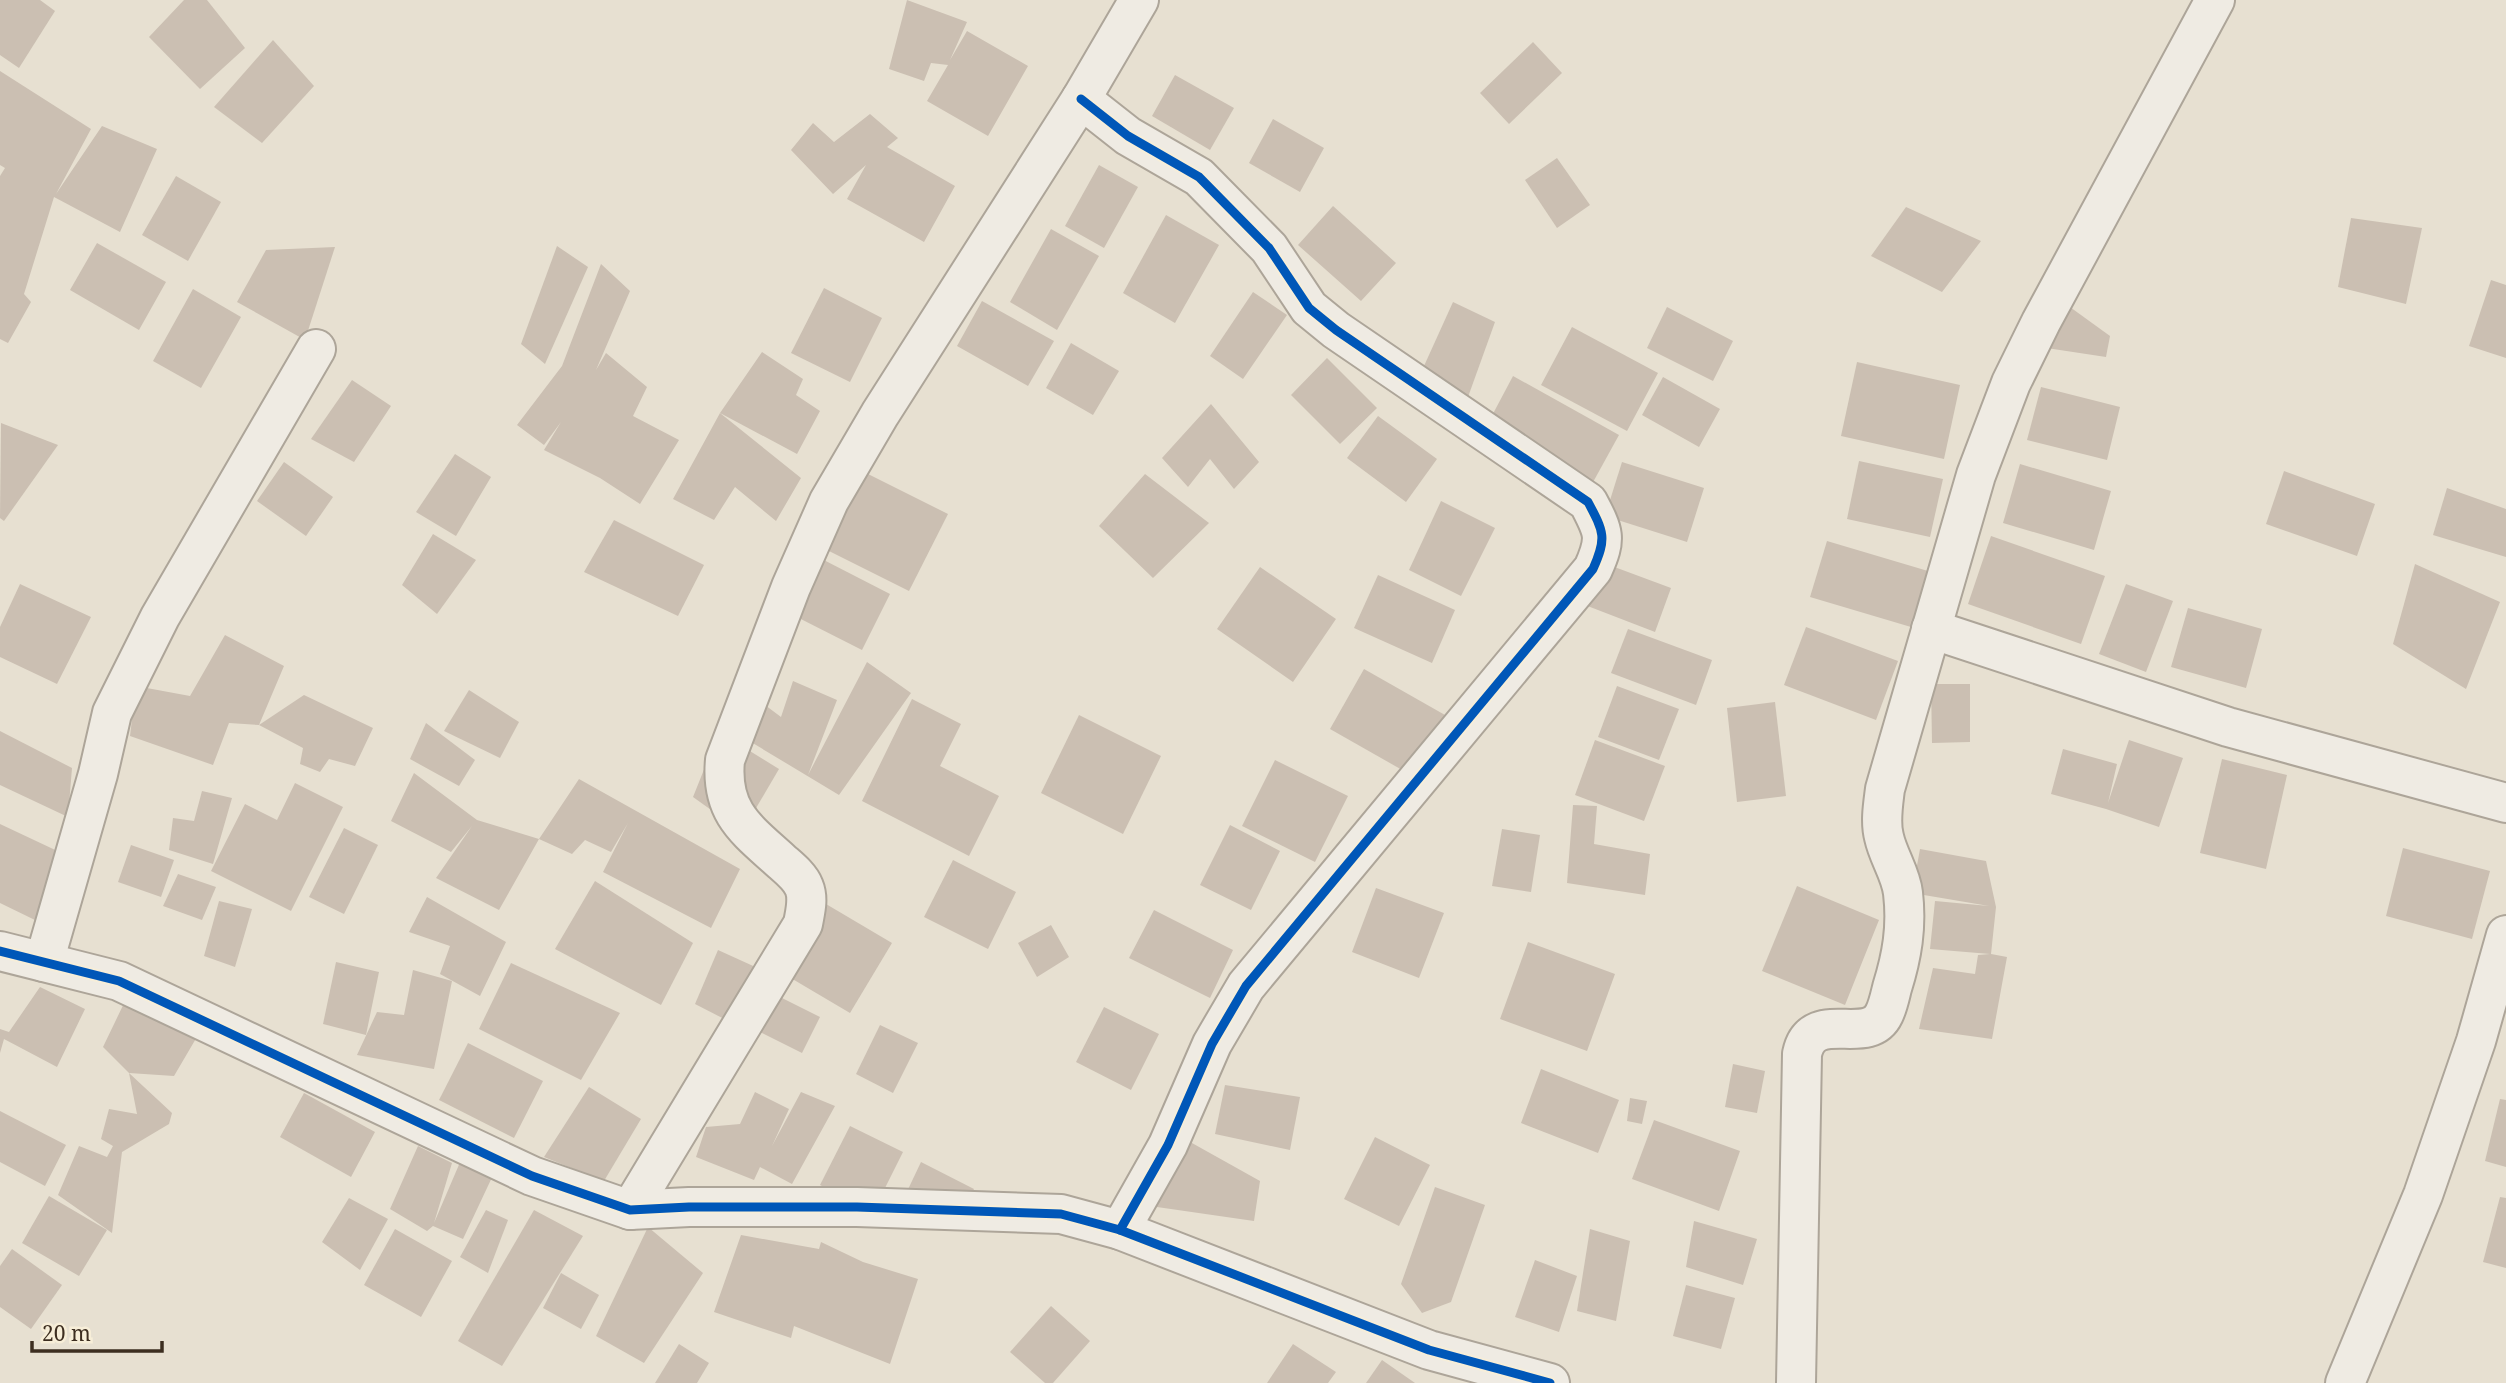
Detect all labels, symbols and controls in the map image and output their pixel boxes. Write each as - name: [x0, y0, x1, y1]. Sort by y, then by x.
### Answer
- scale bar: [32, 1310, 161, 1354]
- text: 20 m: [42, 1319, 91, 1347]

